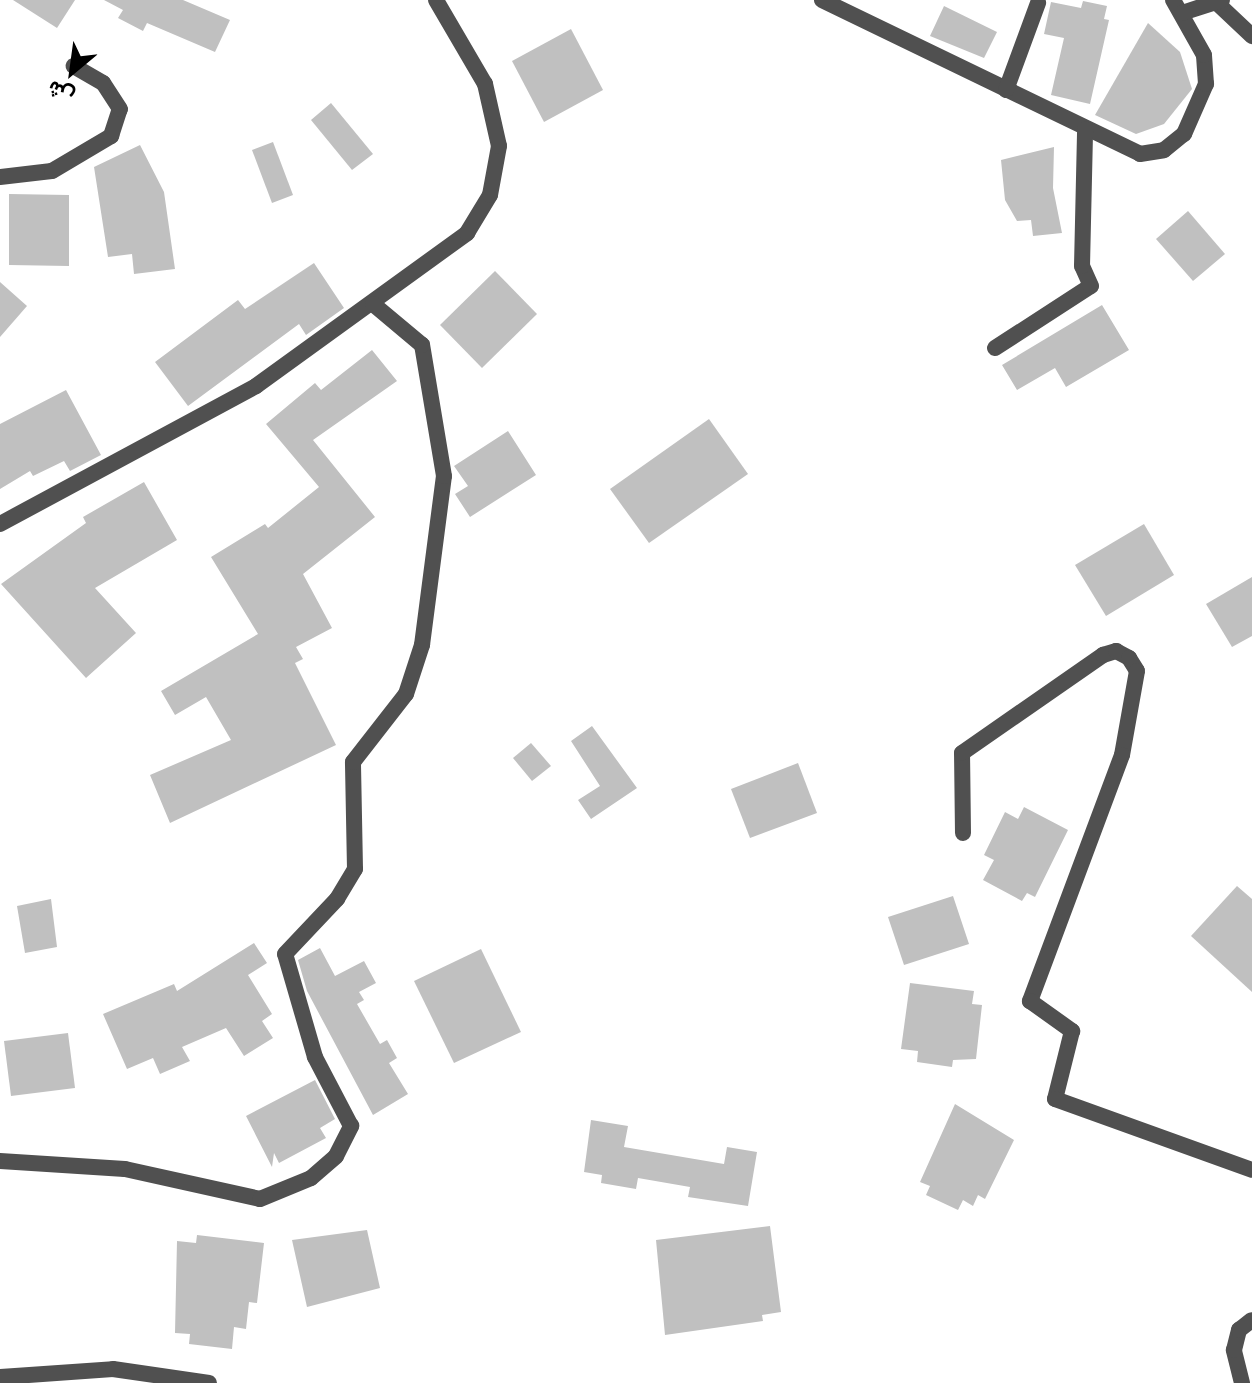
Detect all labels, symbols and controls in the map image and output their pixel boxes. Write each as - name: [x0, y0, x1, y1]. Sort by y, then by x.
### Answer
- north arrow: [32, 32, 112, 112]
- text: ش: [42, 73, 79, 113]

